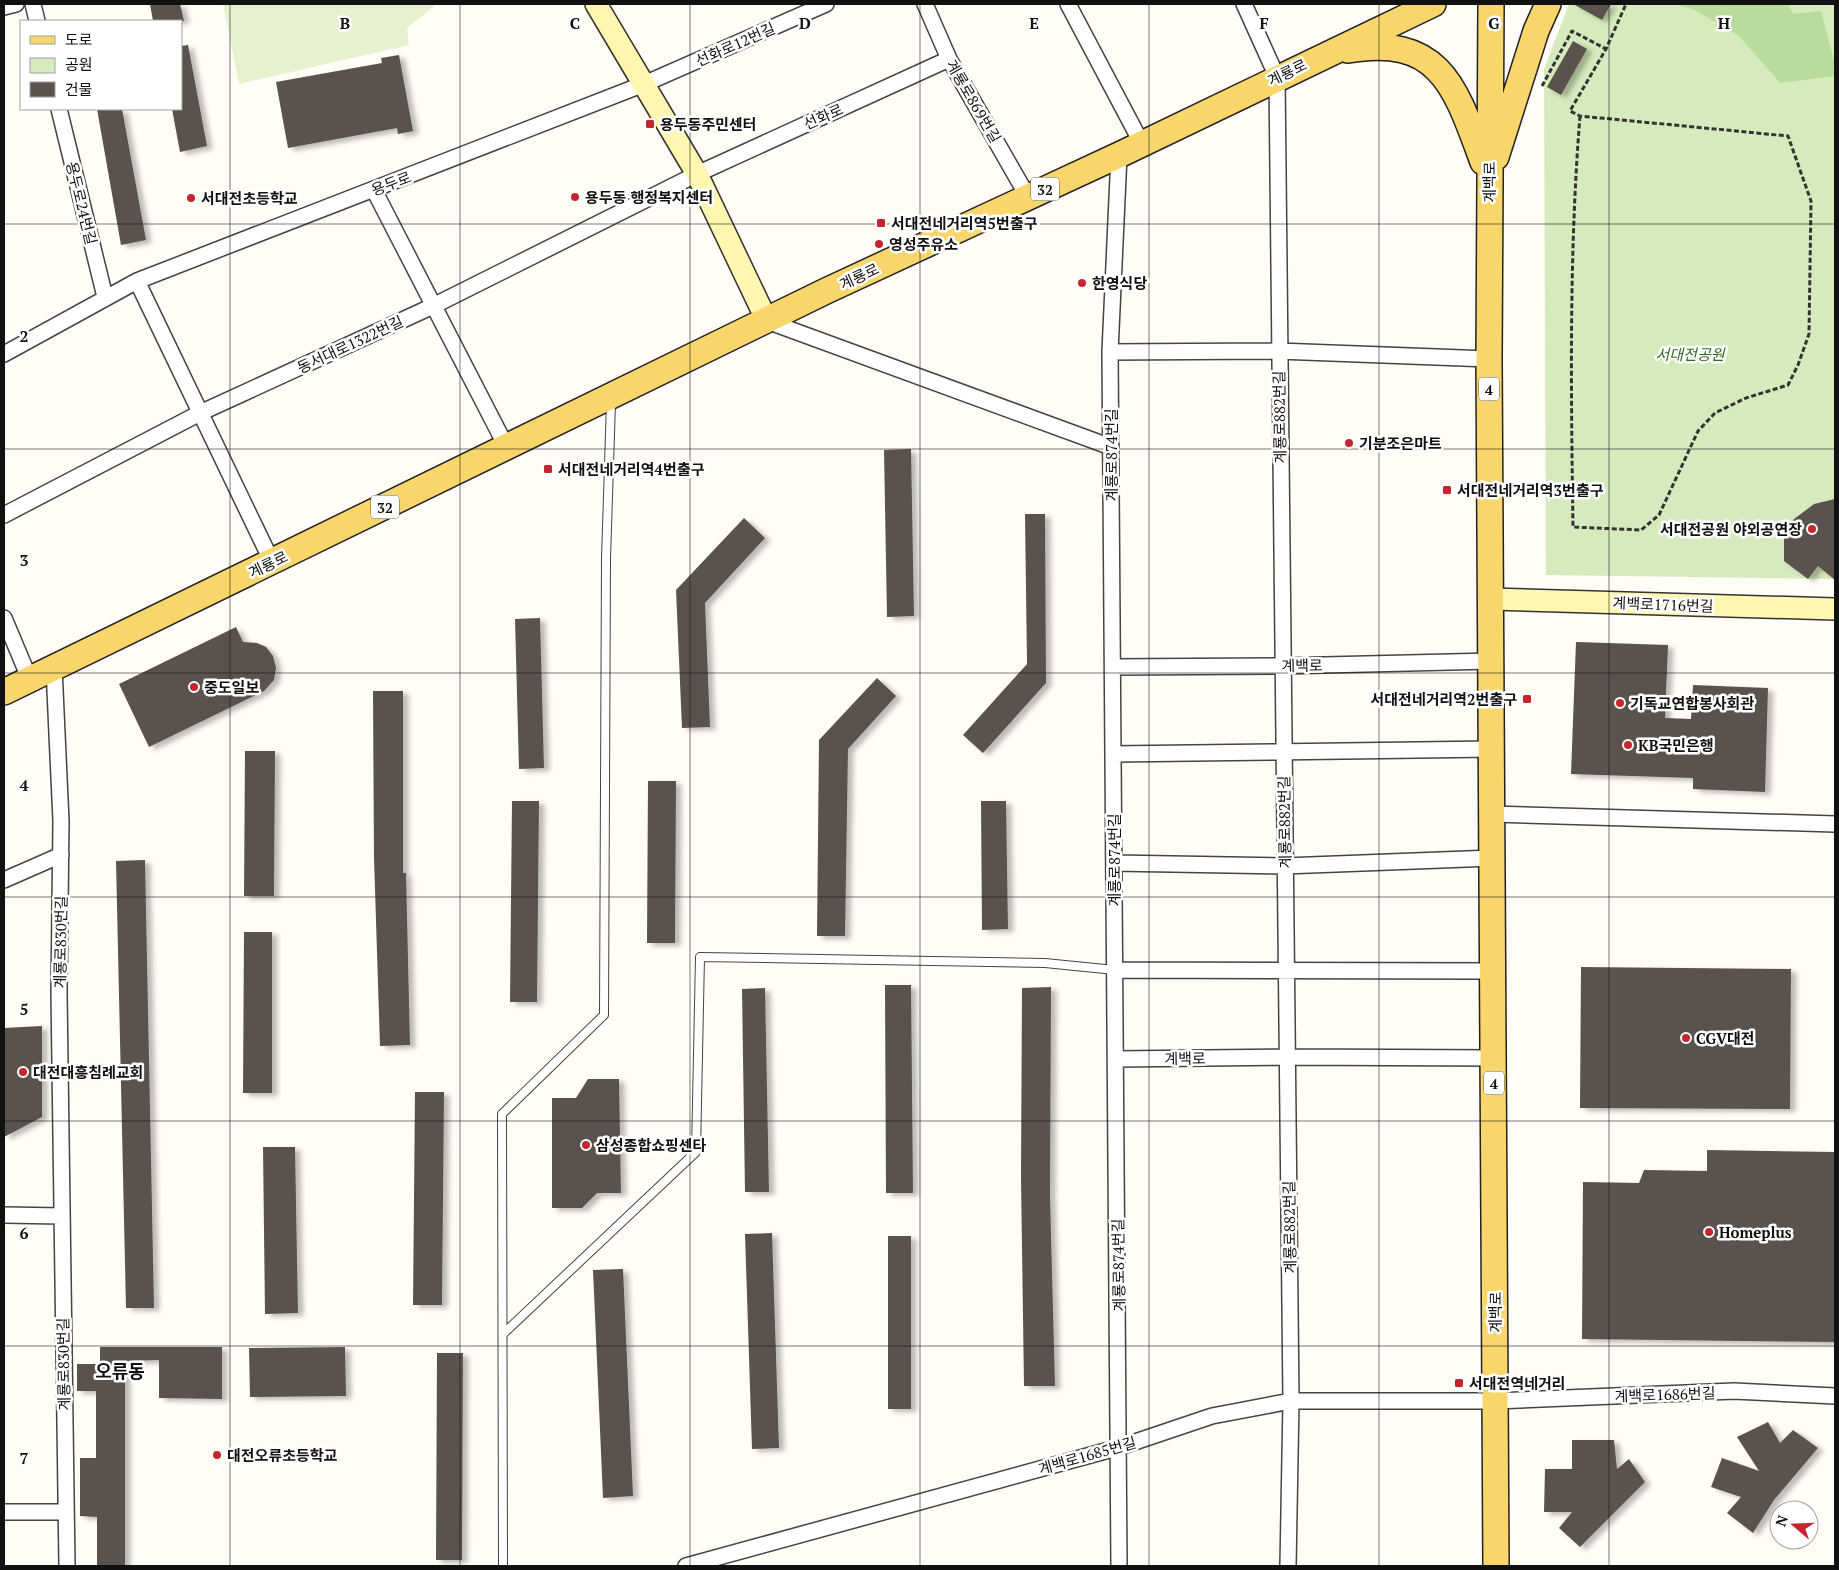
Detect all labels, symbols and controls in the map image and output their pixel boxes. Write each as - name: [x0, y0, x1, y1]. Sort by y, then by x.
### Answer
- text: B: [340, 12, 350, 34]
- text: C: [570, 12, 580, 34]
- text: D: [799, 12, 811, 34]
- text: E: [1029, 12, 1039, 34]
- text: F: [1259, 12, 1269, 34]
- text: G: [1488, 12, 1500, 34]
- text: H: [1718, 12, 1730, 34]
- street label: 선화로12번길: [692, 18, 778, 70]
- legend: [20, 20, 182, 110]
- text: 도로: [65, 29, 93, 49]
- text: 공원: [65, 54, 93, 74]
- street label: 계룡로: [1264, 54, 1310, 90]
- street label: 계룡로869번길: [942, 56, 1006, 146]
- text: 건물: [65, 79, 93, 99]
- street label: 선화로: [800, 98, 846, 134]
- place label: 용두동주민센터: [660, 114, 757, 134]
- marker: 용두동주민센터: [644, 118, 656, 130]
- street label: 용두로24번길: [62, 159, 102, 247]
- street label: 계백로: [1479, 161, 1499, 203]
- street label: 용두로: [368, 166, 414, 200]
- road number: 32: [1031, 178, 1059, 200]
- place label: 용두동 행정복지센터: [585, 187, 713, 207]
- place label: 서대전초등학교: [201, 188, 298, 208]
- marker: 용두동 행정복지센터: [569, 191, 581, 203]
- marker: 서대전초등학교: [185, 192, 197, 204]
- place label: 서대전네거리역5번출구: [891, 213, 1038, 233]
- marker: 서대전네거리역5번출구: [875, 217, 887, 229]
- place label: 영성주유소: [889, 234, 958, 254]
- marker: 영성주유소: [873, 238, 885, 250]
- street label: 계룡로: [836, 258, 882, 294]
- place label: 한영식당: [1092, 273, 1147, 293]
- marker: 한영식당: [1076, 277, 1088, 289]
- street label: 동서대로1322번길: [294, 311, 406, 377]
- text: 2: [19, 325, 29, 347]
- park label: 서대전공원: [1655, 344, 1726, 364]
- street label: 계룡로882번길: [1268, 370, 1290, 464]
- road number: 4: [1479, 378, 1499, 400]
- street label: 계룡로874번길: [1101, 409, 1121, 502]
- place label: 기분조은마트: [1359, 433, 1442, 453]
- marker: 기분조은마트: [1343, 437, 1355, 449]
- place label: 서대전네거리역4번출구: [558, 459, 705, 479]
- marker: 서대전네거리역4번출구: [542, 463, 554, 475]
- place label: 서대전네거리역3번출구: [1457, 480, 1604, 500]
- marker: 서대전네거리역3번출구: [1441, 484, 1453, 496]
- road number: 32: [371, 496, 399, 518]
- place label: 서대전공원 야외공연장: [1660, 519, 1802, 539]
- marker: 서대전공원 야외공연장: [1806, 523, 1818, 535]
- street label: 계룡로: [245, 546, 291, 582]
- text: 3: [19, 549, 29, 571]
- street label: 계백로1716번길: [1612, 592, 1714, 616]
- street label: 계백로: [1281, 655, 1323, 675]
- place label: 중도일보: [204, 677, 259, 697]
- marker: 중도일보: [188, 681, 200, 693]
- place label: 서대전네거리역2번출구: [1371, 689, 1517, 709]
- marker: 서대전네거리역2번출구: [1521, 693, 1533, 705]
- place label: 기독교연합봉사회관: [1630, 693, 1754, 713]
- marker: 기독교연합봉사회관: [1614, 697, 1626, 709]
- place label: KB국민은행: [1638, 735, 1714, 755]
- marker: KB국민은행: [1622, 739, 1634, 751]
- text: 4: [19, 774, 29, 796]
- street label: 계룡로882번길: [1273, 775, 1295, 869]
- street label: 계룡로874번길: [1104, 814, 1124, 907]
- street label: 계룡로830번길: [49, 895, 71, 989]
- text: 5: [19, 998, 29, 1020]
- place label: CGV대전: [1696, 1028, 1755, 1048]
- marker: CGV대전: [1680, 1032, 1692, 1044]
- street label: 계백로: [1164, 1048, 1206, 1068]
- place label: 대전대흥침례교회: [33, 1062, 143, 1082]
- marker: 대전대흥침례교회: [17, 1066, 29, 1078]
- road number: 4: [1484, 1072, 1504, 1094]
- place label: 삼성종합쇼핑센타: [596, 1135, 707, 1155]
- marker: 삼성종합쇼핑센타: [580, 1139, 592, 1151]
- street label: 계룡로882번길: [1278, 1180, 1300, 1274]
- street label: 계룡로874번길: [1107, 1218, 1129, 1312]
- text: 6: [19, 1222, 29, 1244]
- place label: Homeplus: [1719, 1222, 1792, 1242]
- marker: Homeplus: [1703, 1226, 1715, 1238]
- street label: 계백로: [1485, 1291, 1505, 1333]
- street label: 계룡로830번길: [52, 1317, 74, 1411]
- district label: 오류동: [95, 1359, 145, 1383]
- place label: 서대전역네거리: [1469, 1373, 1566, 1393]
- marker: 서대전역네거리: [1453, 1377, 1465, 1389]
- street label: 계백로1686번길: [1614, 1382, 1716, 1406]
- street label: 계백로1685번길: [1036, 1431, 1138, 1479]
- place label: 대전오류초등학교: [227, 1445, 338, 1465]
- text: 7: [19, 1447, 29, 1469]
- marker: 대전오류초등학교: [211, 1449, 223, 1461]
- north arrow: [1769, 1500, 1819, 1550]
- text: N: [1771, 1512, 1792, 1529]

